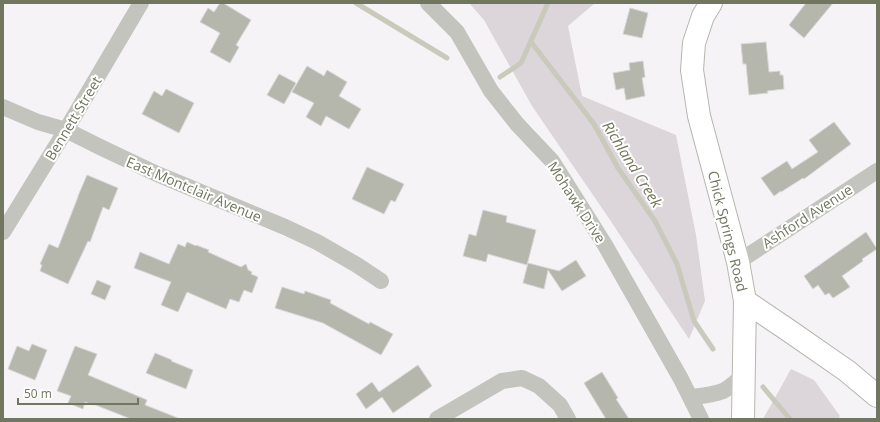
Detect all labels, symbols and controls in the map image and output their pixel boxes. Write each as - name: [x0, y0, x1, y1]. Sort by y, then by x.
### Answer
- street label: Bennett Street: [40, 73, 106, 163]
- water label: Richland Creek: [598, 117, 668, 212]
- street label: East Montclair Avenue: [124, 152, 265, 226]
- street label: Mohawk Drive: [544, 158, 610, 246]
- street label: Chick Springs Road: [704, 169, 752, 293]
- street label: Ashford Avenue: [758, 180, 856, 252]
- scale bar: [18, 380, 138, 406]
- text: 50 m: [24, 385, 52, 402]

